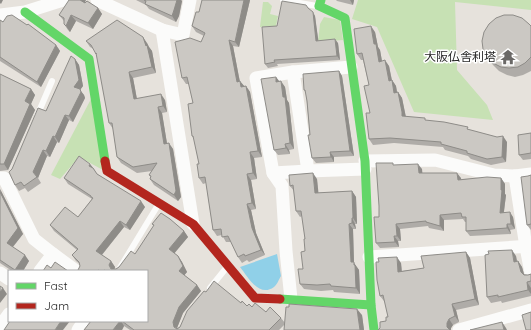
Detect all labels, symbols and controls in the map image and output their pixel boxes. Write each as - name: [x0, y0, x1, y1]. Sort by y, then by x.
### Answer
- temple icon: 大阪仏舎利塔: [499, 48, 517, 66]
- place label: 大阪仏舎利塔: [424, 49, 496, 64]
- legend: [8, 270, 148, 322]
- text: Fast: [44, 278, 68, 293]
- text: Jam: [44, 298, 69, 313]

